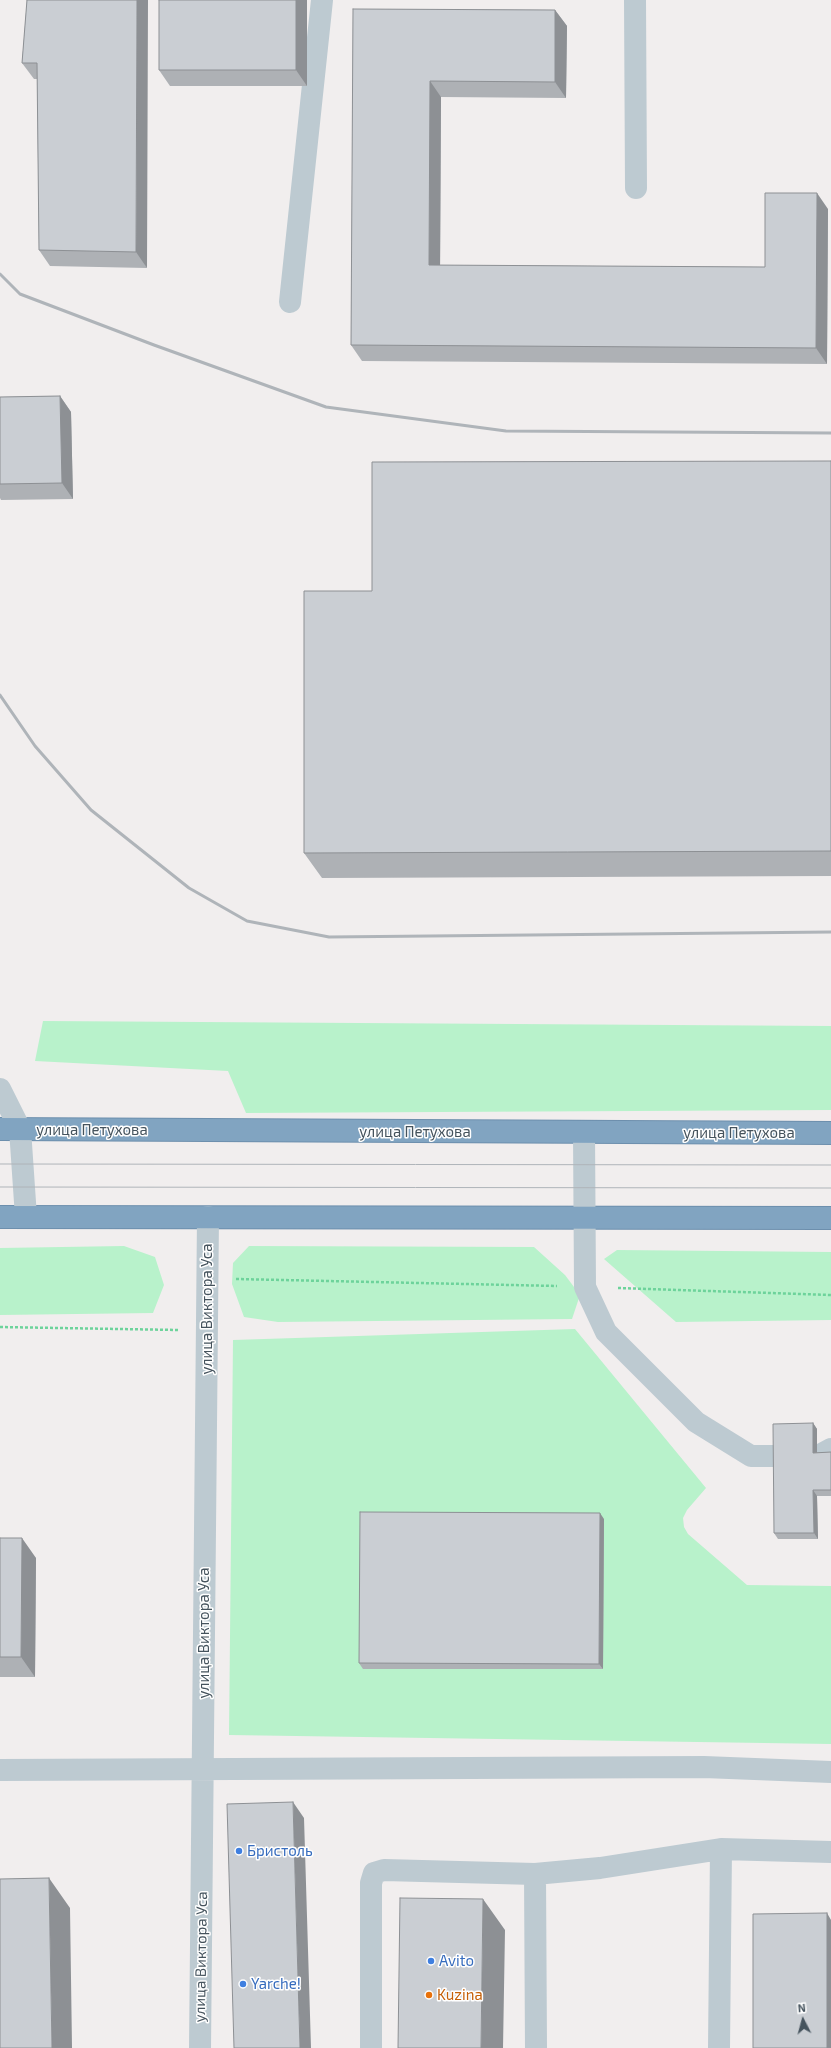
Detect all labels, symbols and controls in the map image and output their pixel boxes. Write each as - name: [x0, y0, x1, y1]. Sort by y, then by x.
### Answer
- street label: улица Петухова: [36, 1121, 148, 1139]
- street label: улица Петухова: [359, 1123, 471, 1141]
- street label: улица Петухова: [683, 1124, 795, 1142]
- street label: улица Виктора Уса: [198, 1243, 216, 1375]
- street label: улица Виктора Уса: [195, 1567, 213, 1699]
- place label: Бристоль: [247, 1842, 313, 1860]
- marker: Бристоль: [234, 1846, 244, 1856]
- street label: улица Виктора Уса: [191, 1891, 211, 2023]
- place label: Avito: [439, 1952, 474, 1970]
- marker: Avito: [426, 1956, 436, 1966]
- place label: Yarche!: [251, 1975, 301, 1993]
- marker: Yarche!: [238, 1979, 248, 1989]
- place label: Kuzina: [437, 1986, 483, 2004]
- marker: Kuzina: [424, 1990, 434, 2000]
- north arrow: [783, 2000, 823, 2040]
- text: N: [797, 2001, 806, 2014]

